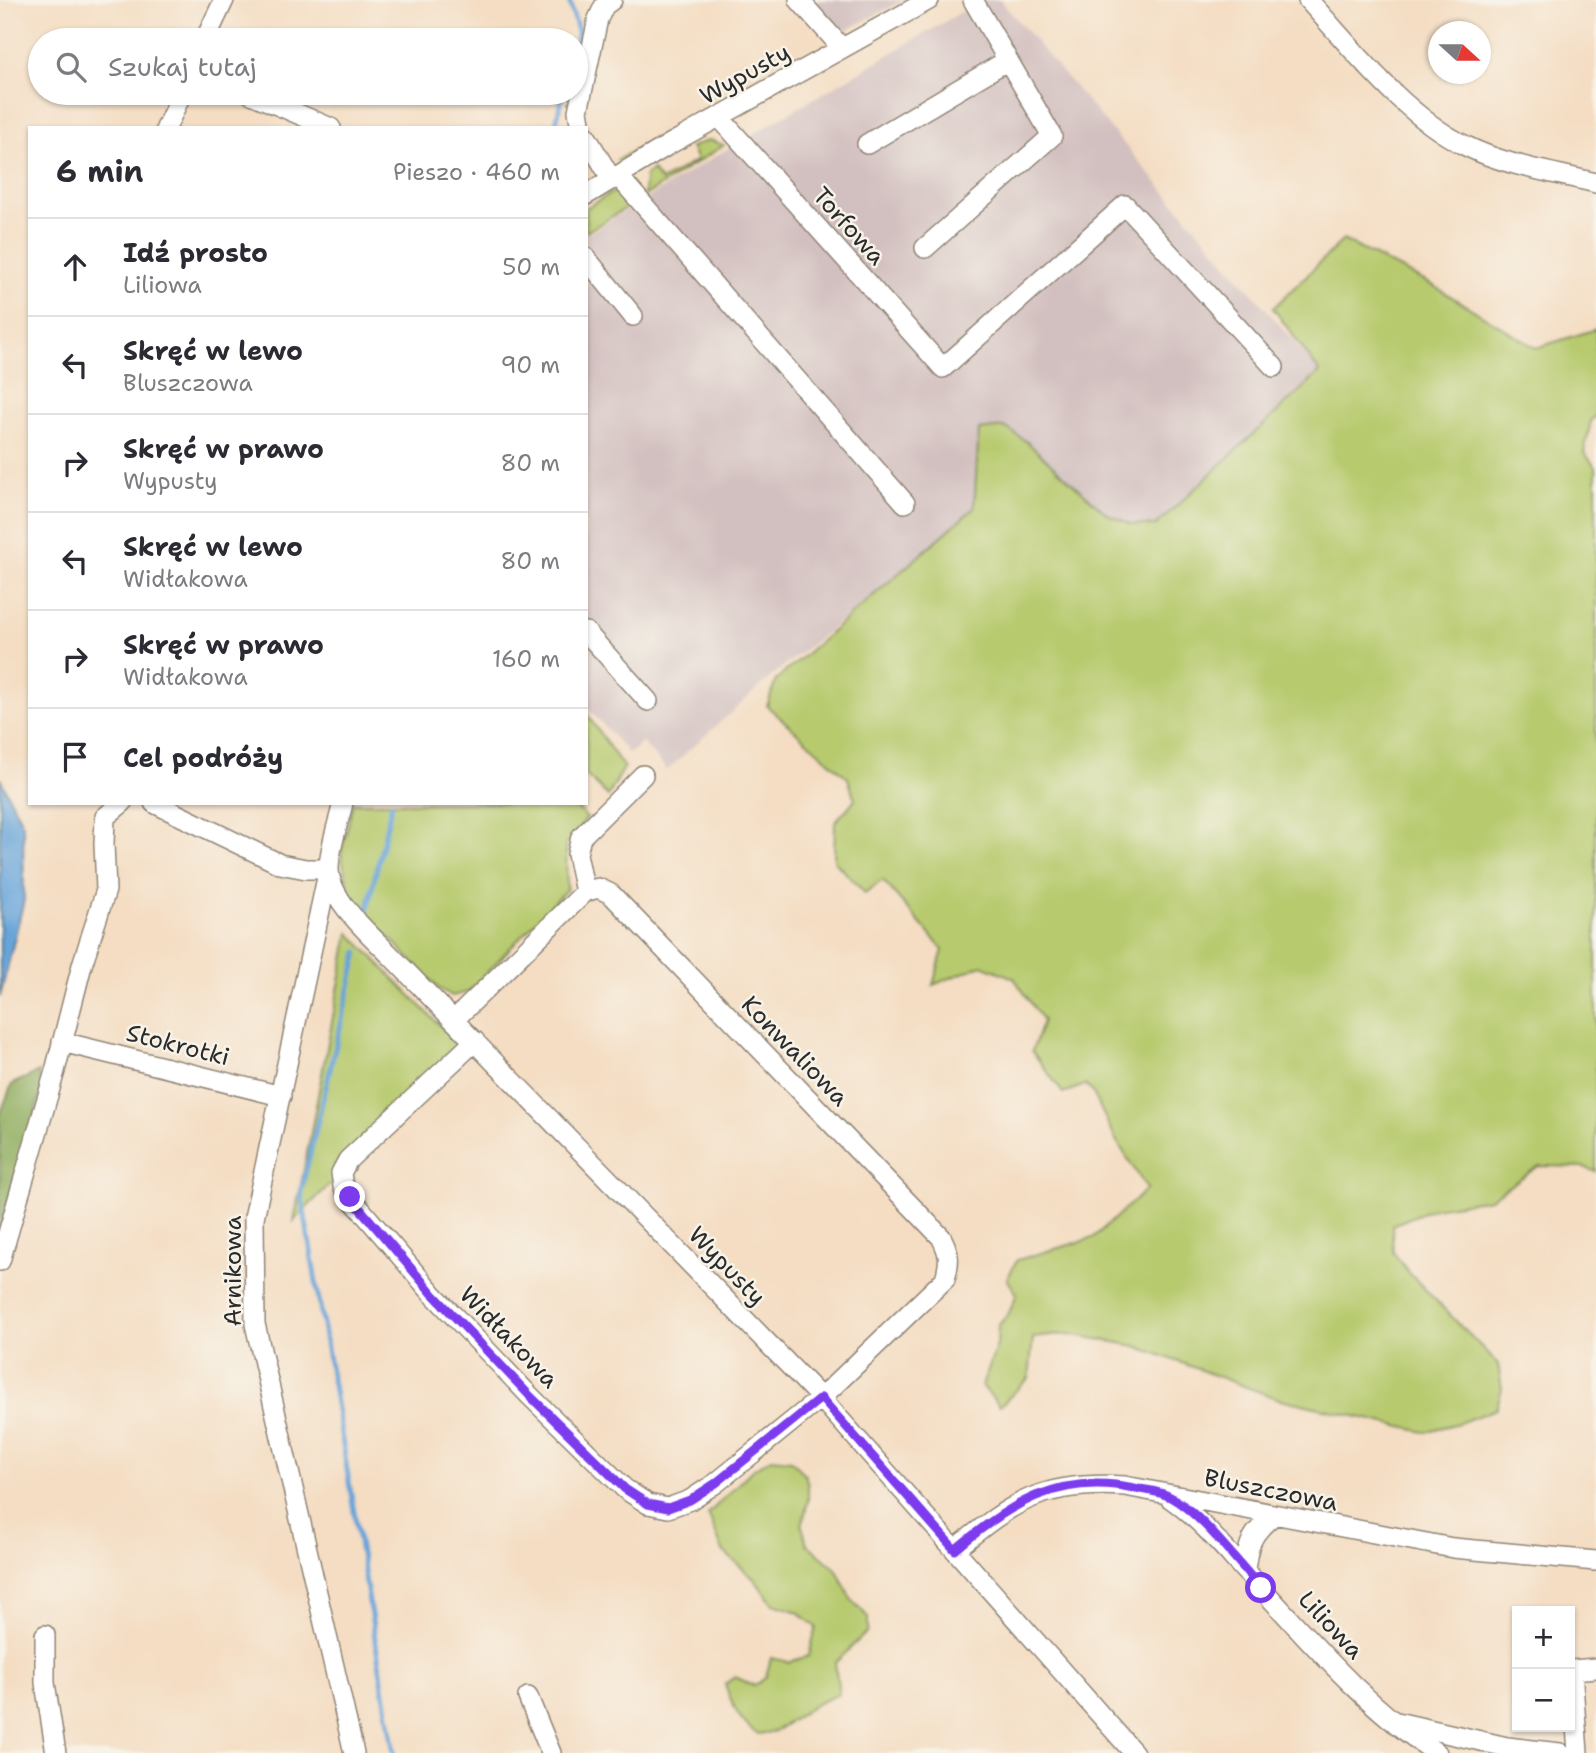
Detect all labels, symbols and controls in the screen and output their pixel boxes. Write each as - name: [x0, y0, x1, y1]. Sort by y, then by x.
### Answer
- north arrow: [1428, 21, 1491, 84]
- search box: [28, 28, 588, 105]
- street label: Wypusty: [694, 36, 796, 112]
- icon: search: [52, 48, 90, 86]
- text: Szukaj tutaj: [108, 49, 257, 84]
- text: 6 min: [56, 151, 143, 192]
- text: Pieszo · 460 m: [393, 157, 560, 187]
- street label: Torfowa: [805, 180, 893, 272]
- text: Idź prosto: [123, 235, 268, 270]
- icon: ahead: [56, 248, 94, 286]
- text: 50 m: [502, 252, 560, 282]
- text: Liliowa: [123, 270, 202, 300]
- text: Skręć w lewo: [123, 333, 303, 368]
- icon: left: [56, 346, 94, 384]
- text: 90 m: [500, 350, 560, 380]
- text: Bluszczowa: [123, 368, 253, 398]
- text: Skręć w prawo: [123, 431, 324, 466]
- icon: right: [56, 444, 94, 482]
- text: 80 m: [501, 448, 560, 478]
- text: Wypusty: [123, 466, 218, 496]
- text: Skręć w lewo: [123, 529, 303, 564]
- icon: left: [56, 542, 94, 580]
- text: 80 m: [501, 546, 560, 576]
- text: Widłakowa: [123, 564, 248, 594]
- text: Skręć w prawo: [123, 627, 324, 662]
- icon: right: [56, 640, 94, 678]
- text: 160 m: [492, 644, 560, 674]
- text: Widłakowa: [123, 662, 248, 692]
- icon: arrive: [56, 738, 94, 776]
- text: Cel podróży: [123, 740, 283, 775]
- street label: Konwaliowa: [734, 989, 856, 1113]
- street label: Stokrotki: [123, 1017, 233, 1073]
- route end: [334, 1181, 365, 1212]
- street label: Arnikowa: [217, 1216, 249, 1326]
- street label: Wypusty: [681, 1219, 773, 1313]
- street label: Widłakowa: [452, 1279, 566, 1395]
- street label: Bluszczowa: [1202, 1461, 1341, 1519]
- route start: [1245, 1572, 1276, 1603]
- street label: Liliowa: [1291, 1584, 1371, 1666]
- map controls: [1512, 1606, 1575, 1732]
- button: +: [1512, 1606, 1575, 1669]
- button: −: [1512, 1669, 1575, 1732]

